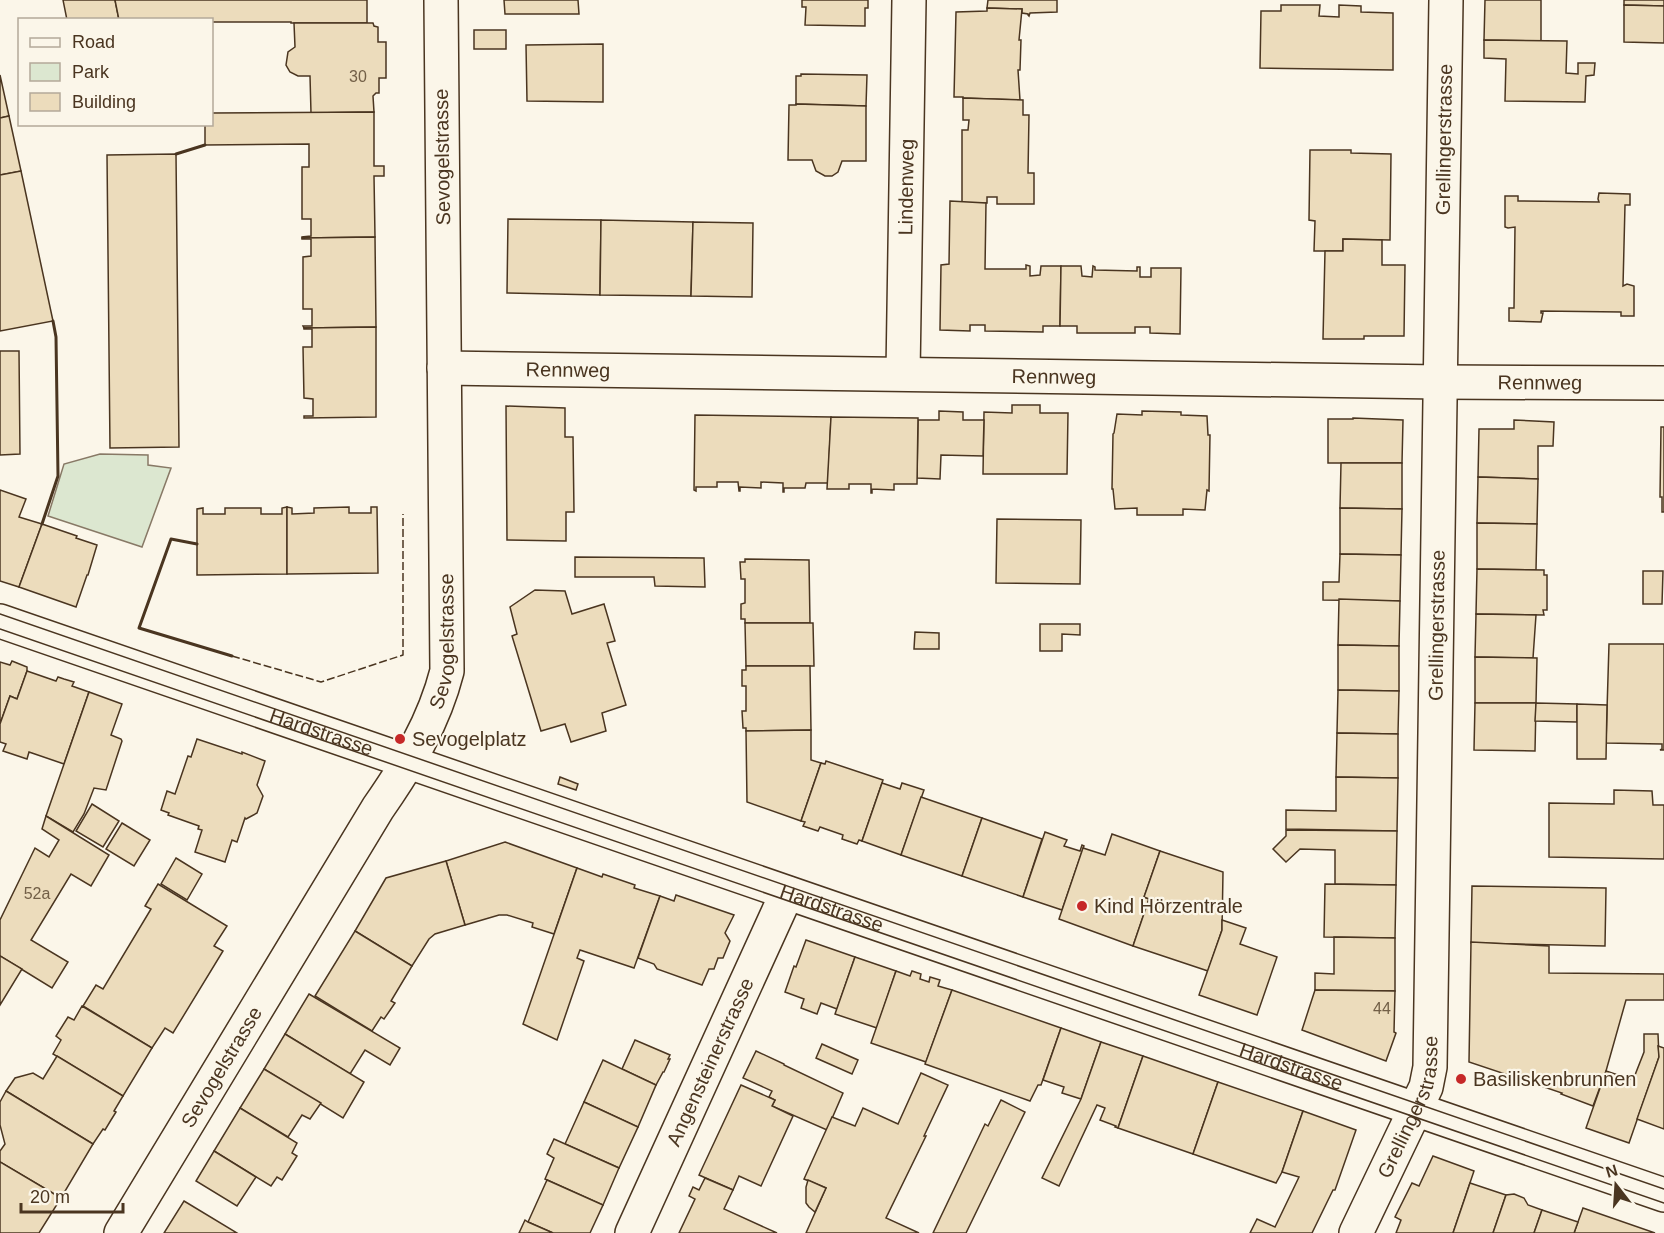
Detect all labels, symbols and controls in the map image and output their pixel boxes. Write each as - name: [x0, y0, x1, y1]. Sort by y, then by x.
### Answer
- legend: [18, 18, 213, 126]
- text: Road: [72, 32, 115, 52]
- text: Park: [72, 62, 110, 82]
- street label: Grellingerstrasse: [1432, 64, 1456, 215]
- house number: 30: [349, 68, 367, 85]
- street label: Sevogelstrasse: [430, 88, 454, 226]
- text: Building: [72, 92, 136, 112]
- street label: Lindenweg: [894, 138, 918, 236]
- street label: Rennweg: [526, 358, 610, 381]
- street label: Rennweg: [1012, 365, 1096, 388]
- street label: Rennweg: [1498, 371, 1582, 394]
- street label: Grellingerstrasse: [1424, 550, 1449, 701]
- street label: Sevogelstrasse: [425, 573, 458, 712]
- street label: Hardstrasse: [267, 704, 376, 760]
- place label: Sevogelplatz: [412, 728, 527, 750]
- marker: Sevogelplatz: [393, 732, 407, 746]
- street label: Hardstrasse: [777, 880, 886, 936]
- house number: 52a: [24, 885, 50, 902]
- place label: Kind Hörzentrale: [1094, 895, 1243, 917]
- marker: Kind Hörzentrale: [1075, 899, 1089, 913]
- street label: Angensteinerstrasse: [662, 974, 758, 1149]
- house number: 44: [1373, 1000, 1391, 1017]
- street label: Sevogelstrasse: [177, 1003, 266, 1131]
- street label: Grellingerstrasse: [1373, 1036, 1441, 1182]
- street label: Hardstrasse: [1237, 1038, 1346, 1094]
- place label: Basiliskenbrunnen: [1473, 1068, 1636, 1090]
- marker: Basiliskenbrunnen: [1454, 1072, 1468, 1086]
- north arrow: [1586, 1155, 1646, 1215]
- text: N: [1604, 1161, 1620, 1181]
- scale bar: [21, 1176, 123, 1214]
- text: 20 m: [30, 1187, 70, 1207]

